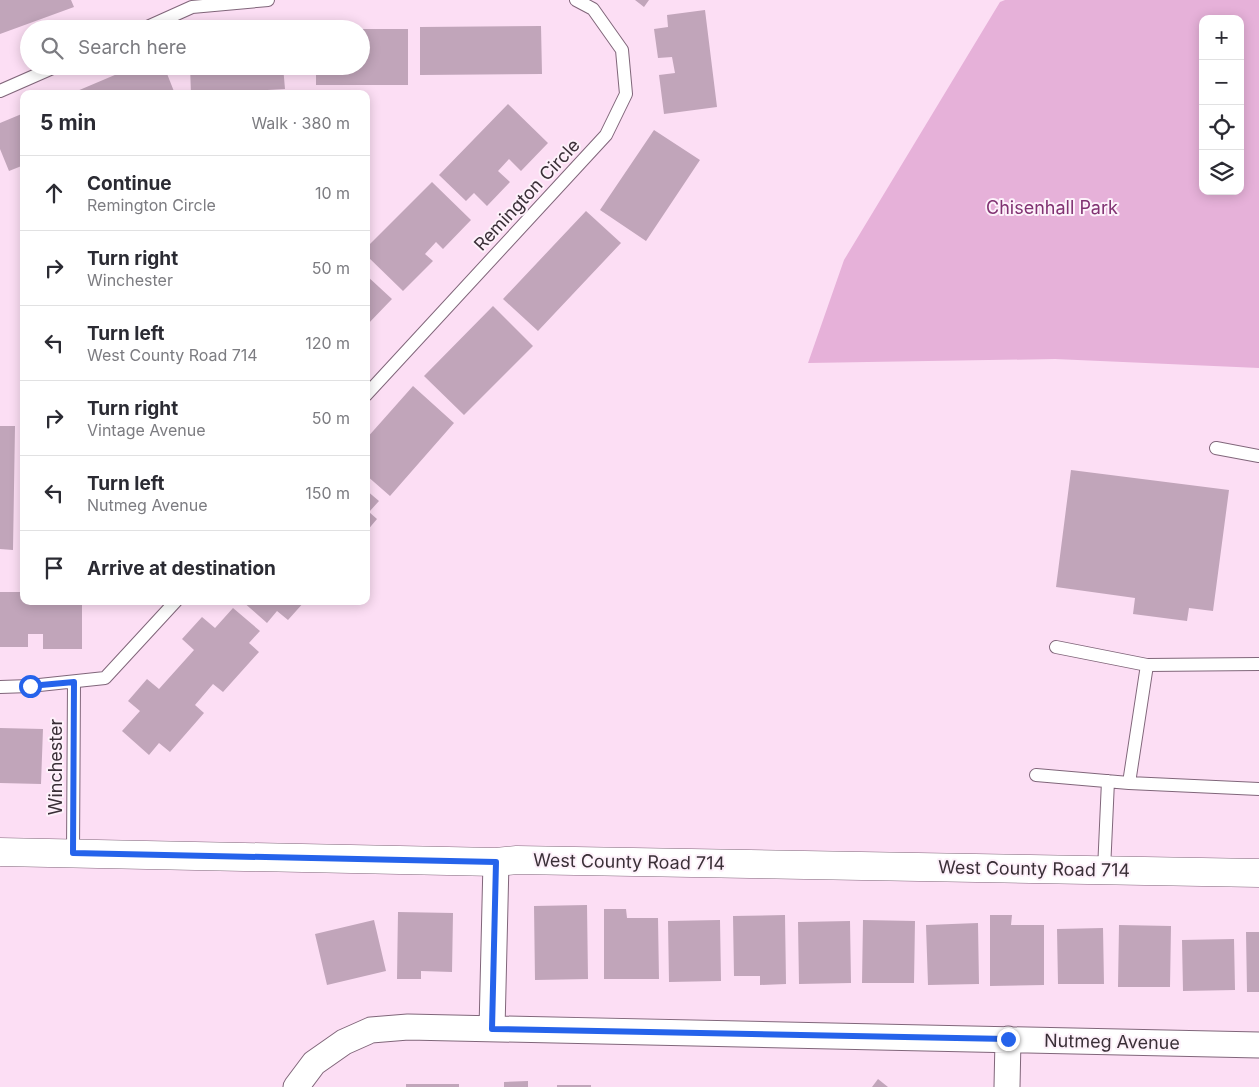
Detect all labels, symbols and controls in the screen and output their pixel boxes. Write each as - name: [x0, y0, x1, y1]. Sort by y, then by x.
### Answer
- map controls: [1199, 15, 1244, 195]
- button: +: [1199, 15, 1244, 60]
- search box: [20, 20, 370, 75]
- icon: search: [38, 34, 66, 62]
- text: Search here: [78, 36, 187, 59]
- button: −: [1199, 60, 1244, 105]
- button: locate: [1199, 105, 1244, 150]
- text: 5 min: [40, 110, 96, 135]
- text: Walk · 380 m: [251, 113, 350, 133]
- street label: Remington Circle: [470, 134, 584, 255]
- button: layers: [1199, 150, 1244, 195]
- text: Continue: [87, 172, 172, 195]
- icon: ahead: [40, 179, 68, 207]
- text: 10 m: [315, 183, 350, 203]
- text: Remington Circle: [87, 195, 216, 215]
- park label: Chisenhall Park: [986, 197, 1118, 218]
- text: Turn right: [87, 247, 178, 270]
- icon: right: [40, 254, 68, 282]
- text: 50 m: [312, 258, 350, 278]
- text: Winchester: [87, 270, 173, 290]
- text: Turn left: [87, 322, 165, 345]
- icon: left: [40, 329, 68, 357]
- text: 120 m: [305, 333, 350, 353]
- text: West County Road 714: [87, 345, 258, 365]
- text: Turn right: [87, 397, 178, 420]
- icon: right: [40, 404, 68, 432]
- text: 50 m: [312, 408, 350, 428]
- text: Vintage Avenue: [87, 420, 206, 440]
- text: Turn left: [87, 472, 165, 495]
- icon: left: [40, 479, 68, 507]
- text: 150 m: [305, 483, 350, 503]
- text: Nutmeg Avenue: [87, 495, 208, 515]
- icon: arrive: [40, 554, 68, 582]
- text: Arrive at destination: [87, 557, 276, 580]
- route start: [19, 675, 42, 698]
- street label: Winchester: [45, 718, 66, 815]
- street label: West County Road 714: [533, 849, 725, 874]
- street label: West County Road 714: [938, 856, 1130, 881]
- route end: [997, 1028, 1020, 1051]
- street label: Nutmeg Avenue: [1044, 1030, 1180, 1053]

